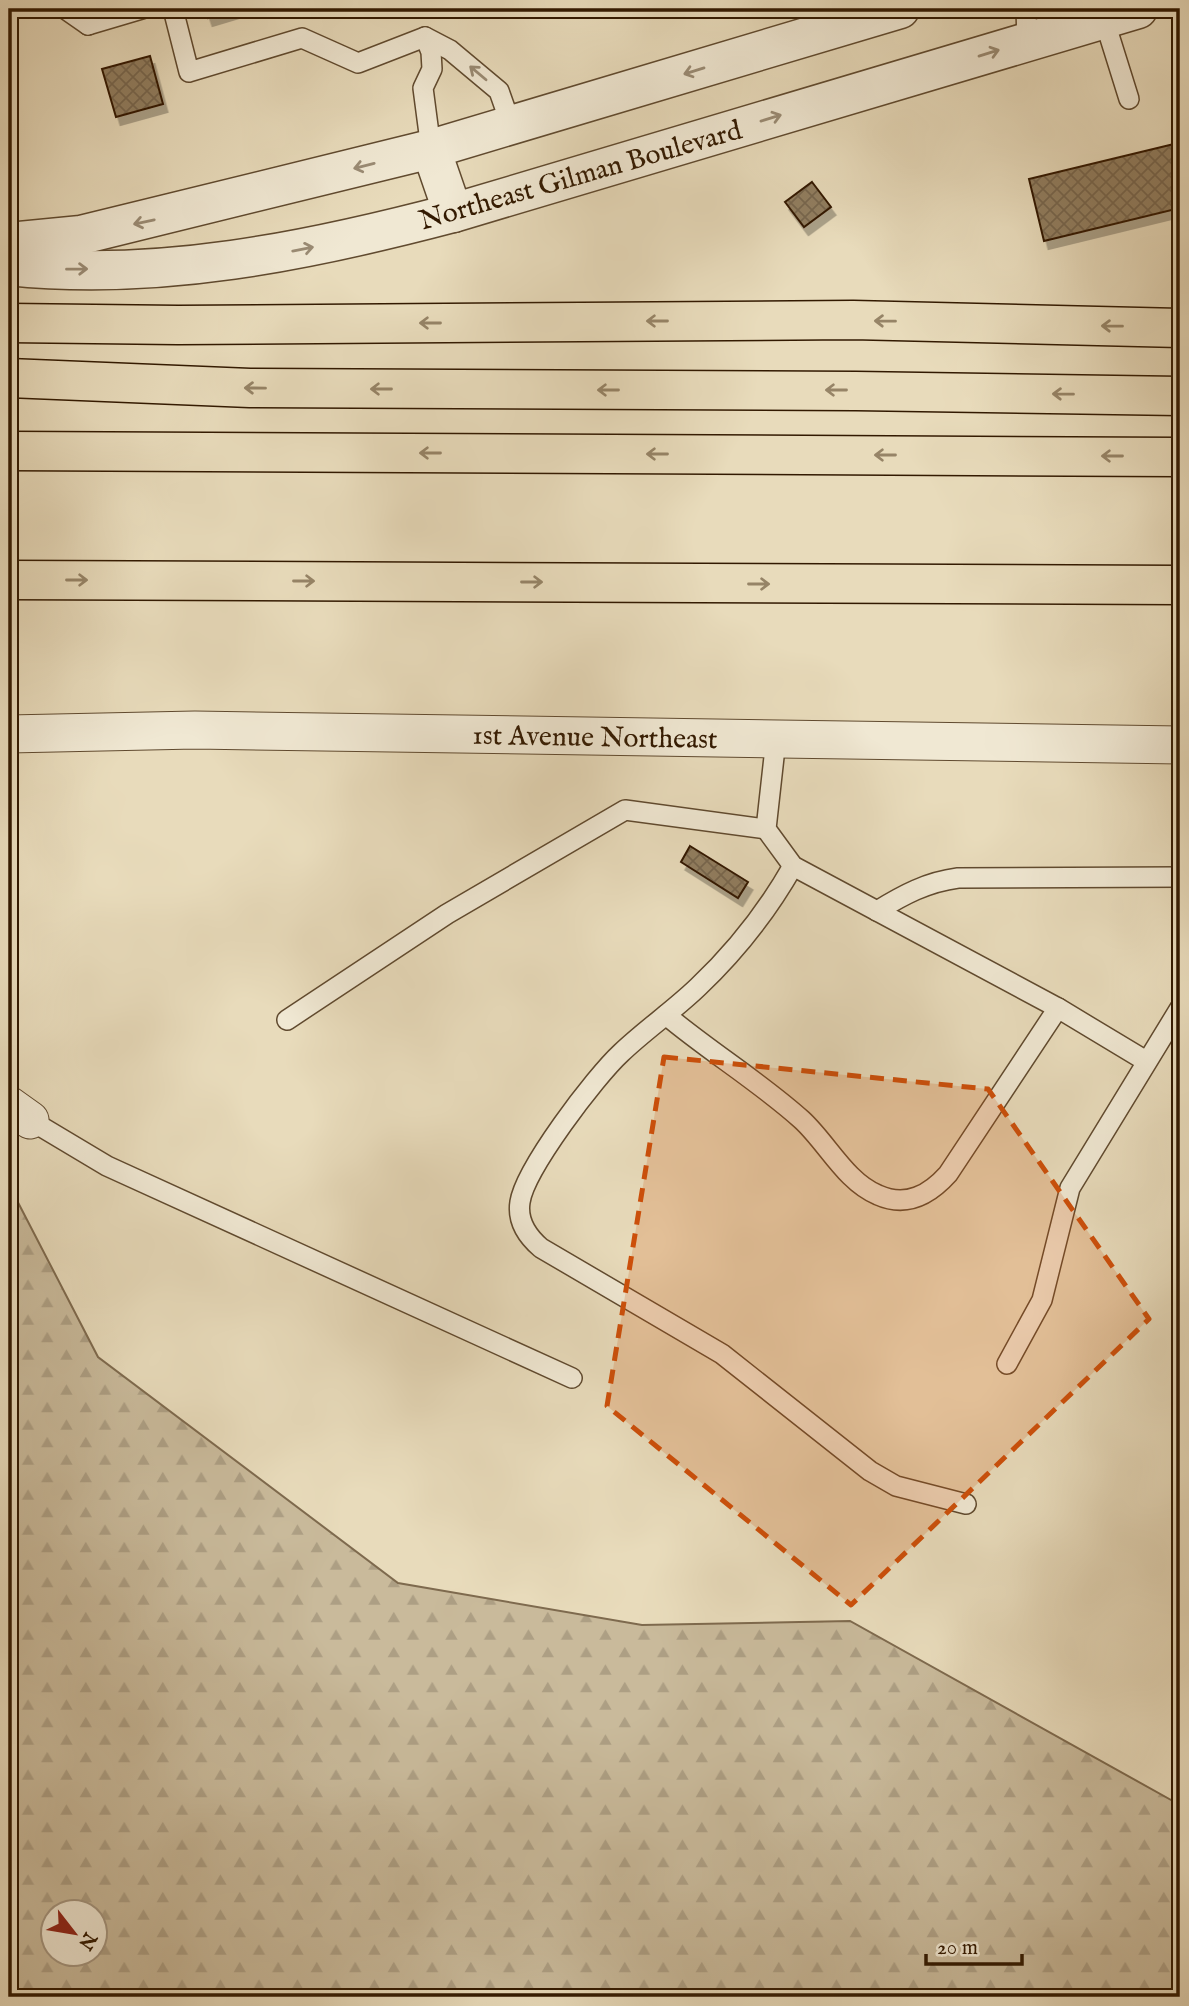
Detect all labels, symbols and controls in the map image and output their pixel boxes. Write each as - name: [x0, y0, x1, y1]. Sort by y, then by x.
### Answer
- one-way arrow: [978, 46, 1000, 59]
- one-way arrow: [469, 65, 487, 81]
- one-way arrow: [683, 65, 705, 78]
- one-way arrow: [760, 111, 782, 124]
- street label: Northeast Gilman Boulevard: [415, 114, 746, 239]
- one-way arrow: [354, 160, 376, 173]
- one-way arrow: [133, 215, 156, 229]
- one-way arrow: [291, 242, 314, 256]
- one-way arrow: [65, 262, 88, 276]
- one-way arrow: [646, 314, 669, 328]
- one-way arrow: [873, 314, 896, 327]
- one-way arrow: [418, 316, 441, 330]
- one-way arrow: [1101, 320, 1124, 333]
- one-way arrow: [244, 381, 267, 395]
- one-way arrow: [369, 382, 392, 396]
- one-way arrow: [597, 383, 620, 397]
- one-way arrow: [824, 384, 847, 397]
- one-way arrow: [1052, 387, 1075, 401]
- one-way arrow: [418, 446, 441, 460]
- one-way arrow: [646, 447, 669, 461]
- one-way arrow: [873, 448, 896, 462]
- one-way arrow: [1101, 449, 1124, 463]
- one-way arrow: [65, 573, 88, 587]
- one-way arrow: [293, 574, 316, 588]
- one-way arrow: [520, 575, 543, 589]
- one-way arrow: [748, 577, 771, 590]
- street label: 1st Avenue Northeast: [472, 719, 718, 758]
- north arrow: [38, 1898, 108, 1968]
- scale bar: [926, 1922, 1023, 1966]
- text: N: [72, 1927, 102, 1954]
- text: 20 m: [937, 1935, 978, 1962]

